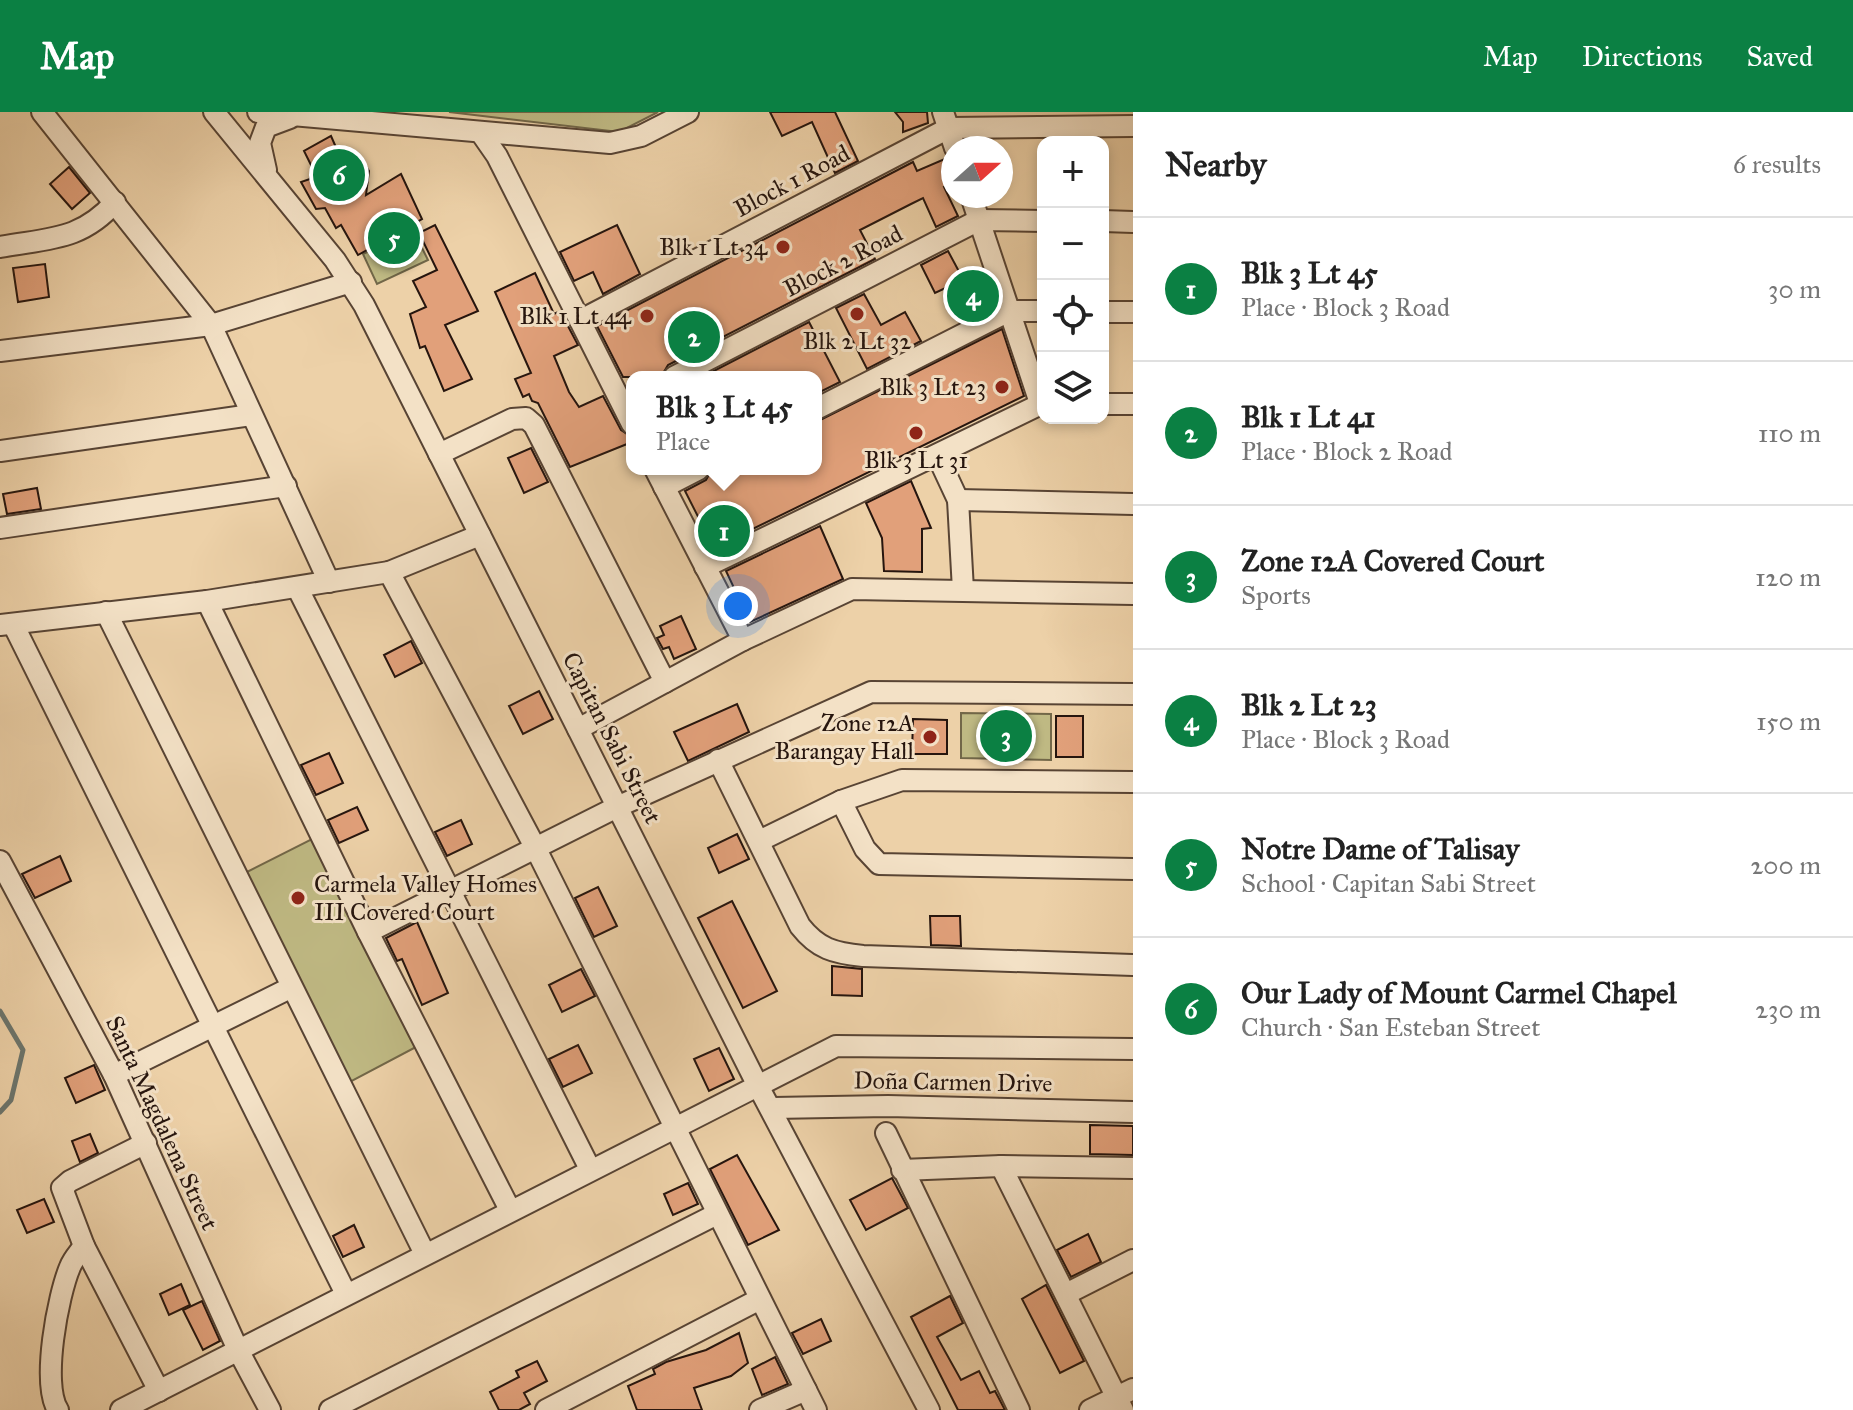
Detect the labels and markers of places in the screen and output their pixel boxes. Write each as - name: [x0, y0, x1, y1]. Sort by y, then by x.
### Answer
- pin: 6: [313, 145, 365, 205]
- pin: 5: [368, 208, 420, 268]
- place label: Blk 1 Lt 34: [659, 232, 768, 262]
- marker: Blk 1 Lt 34: [774, 238, 792, 256]
- pin: 4: [947, 266, 999, 326]
- place label: Blk 1 Lt 44: [520, 301, 632, 331]
- marker: Blk 2 Lt 32: [848, 305, 866, 323]
- marker: Blk 1 Lt 44: [638, 307, 656, 325]
- pin: 2: [668, 307, 720, 367]
- place label: Blk 2 Lt 32: [803, 326, 911, 356]
- place label: Blk 3 Lt 23: [880, 372, 986, 402]
- marker: Blk 3 Lt 23: [993, 378, 1011, 396]
- marker: Blk 3 Lt 31: [907, 424, 925, 442]
- place label: Blk 3 Lt 31: [864, 445, 968, 475]
- pin: 1: [698, 501, 750, 561]
- pin: 3: [980, 706, 1032, 766]
- place label: Zone 12A Barangay Hall: [775, 708, 915, 766]
- marker: Zone 12A Barangay Hall: [921, 728, 939, 746]
- place label: Carmela Valley Homes III Covered Court: [314, 869, 537, 927]
- marker: Carmela Valley Homes III Covered Court: [289, 889, 307, 907]

